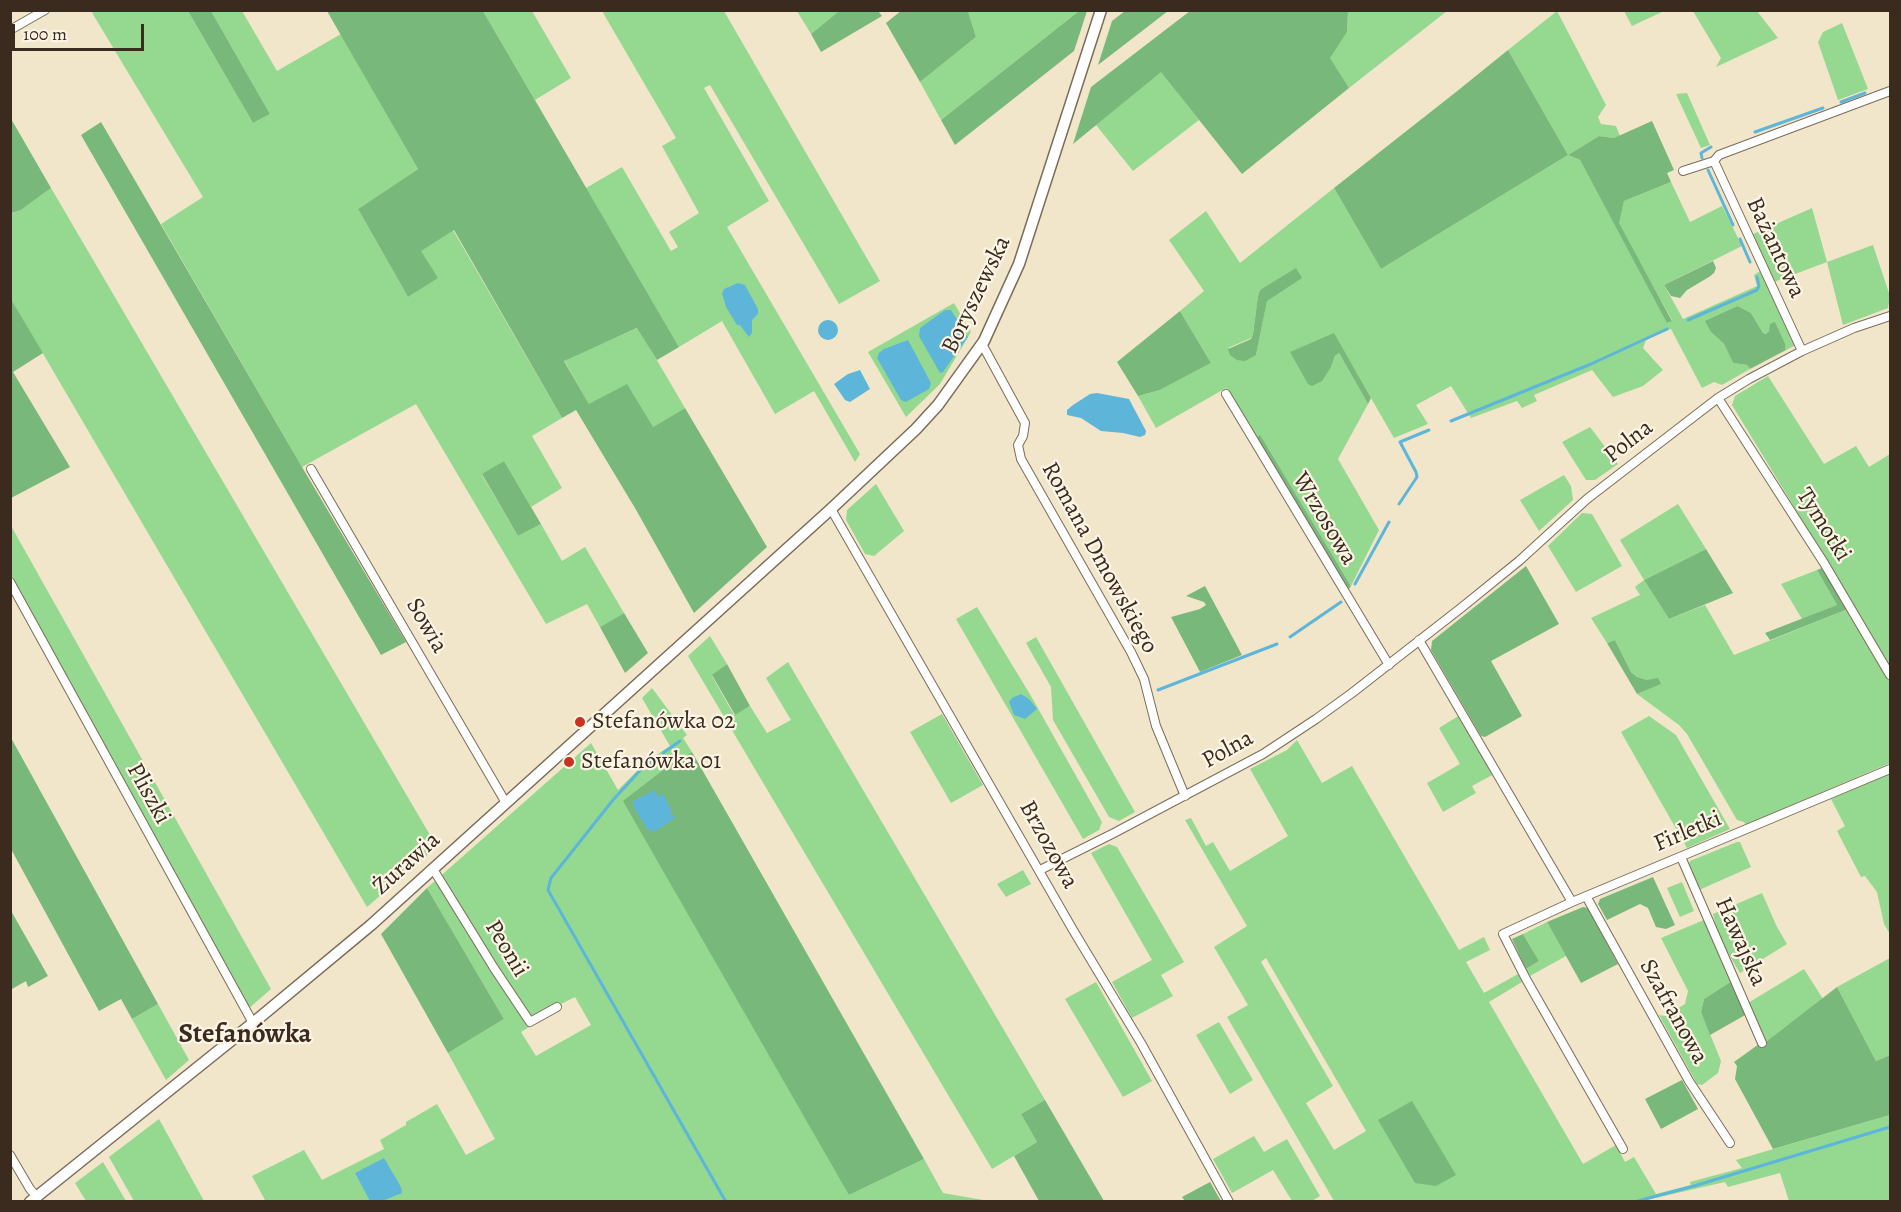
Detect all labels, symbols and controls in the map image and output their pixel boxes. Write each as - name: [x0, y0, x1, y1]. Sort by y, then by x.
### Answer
- scale bar: [15, 12, 147, 50]
- text: 100 m: [23, 22, 67, 46]
- street label: Bażantowa: [1739, 193, 1811, 303]
- street label: Boryszewska: [936, 232, 1018, 358]
- street label: Polna: [1599, 414, 1659, 470]
- street label: Romana Dmowskiego: [1034, 457, 1164, 659]
- street label: Wrzosowa: [1285, 468, 1363, 570]
- street label: Tymotki: [1789, 483, 1857, 567]
- street label: Sowia: [399, 593, 453, 659]
- place label: Stefanówka 02: [592, 708, 735, 736]
- marker: Stefanówka 02: [573, 715, 587, 729]
- street label: Polna: [1197, 724, 1259, 776]
- place label: Stefanówka 01: [581, 748, 721, 776]
- marker: Stefanówka 01: [562, 755, 576, 769]
- street label: Pliszki: [120, 758, 176, 830]
- street label: Brzozowa: [1012, 796, 1084, 894]
- street label: Firletki: [1650, 805, 1726, 859]
- street label: Żurawia: [367, 826, 447, 902]
- street label: Hawajska: [1708, 893, 1772, 991]
- street label: Peonii: [478, 915, 534, 983]
- street label: Szafranowa: [1632, 955, 1714, 1069]
- district label: Stefanówka: [179, 1019, 311, 1051]

